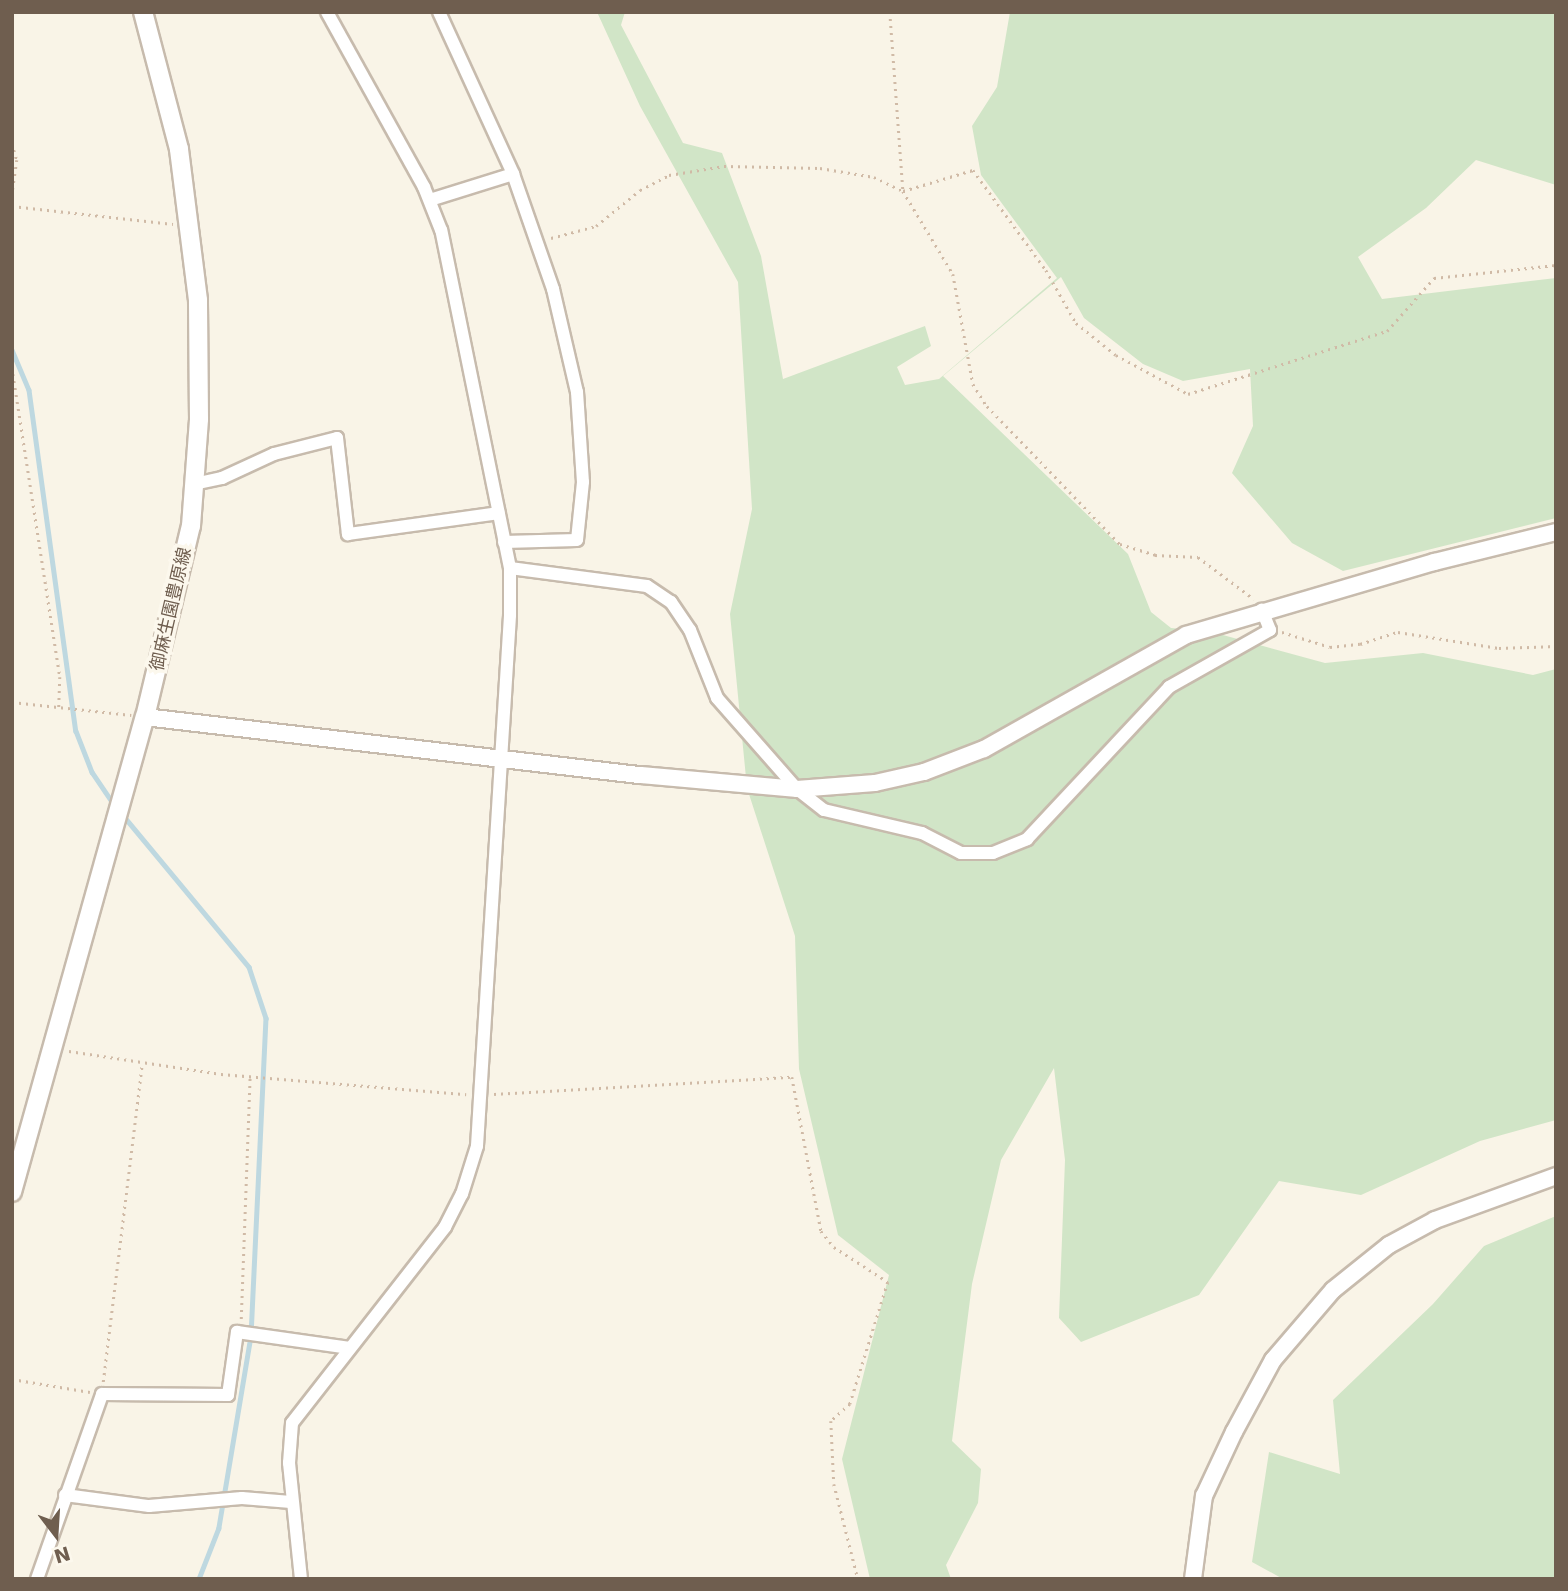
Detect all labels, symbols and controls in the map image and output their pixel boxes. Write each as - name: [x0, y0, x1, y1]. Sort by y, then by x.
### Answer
- street label: 御麻生園豊原線: [146, 545, 196, 673]
- north arrow: [21, 1500, 91, 1570]
- text: N: [51, 1542, 73, 1568]

